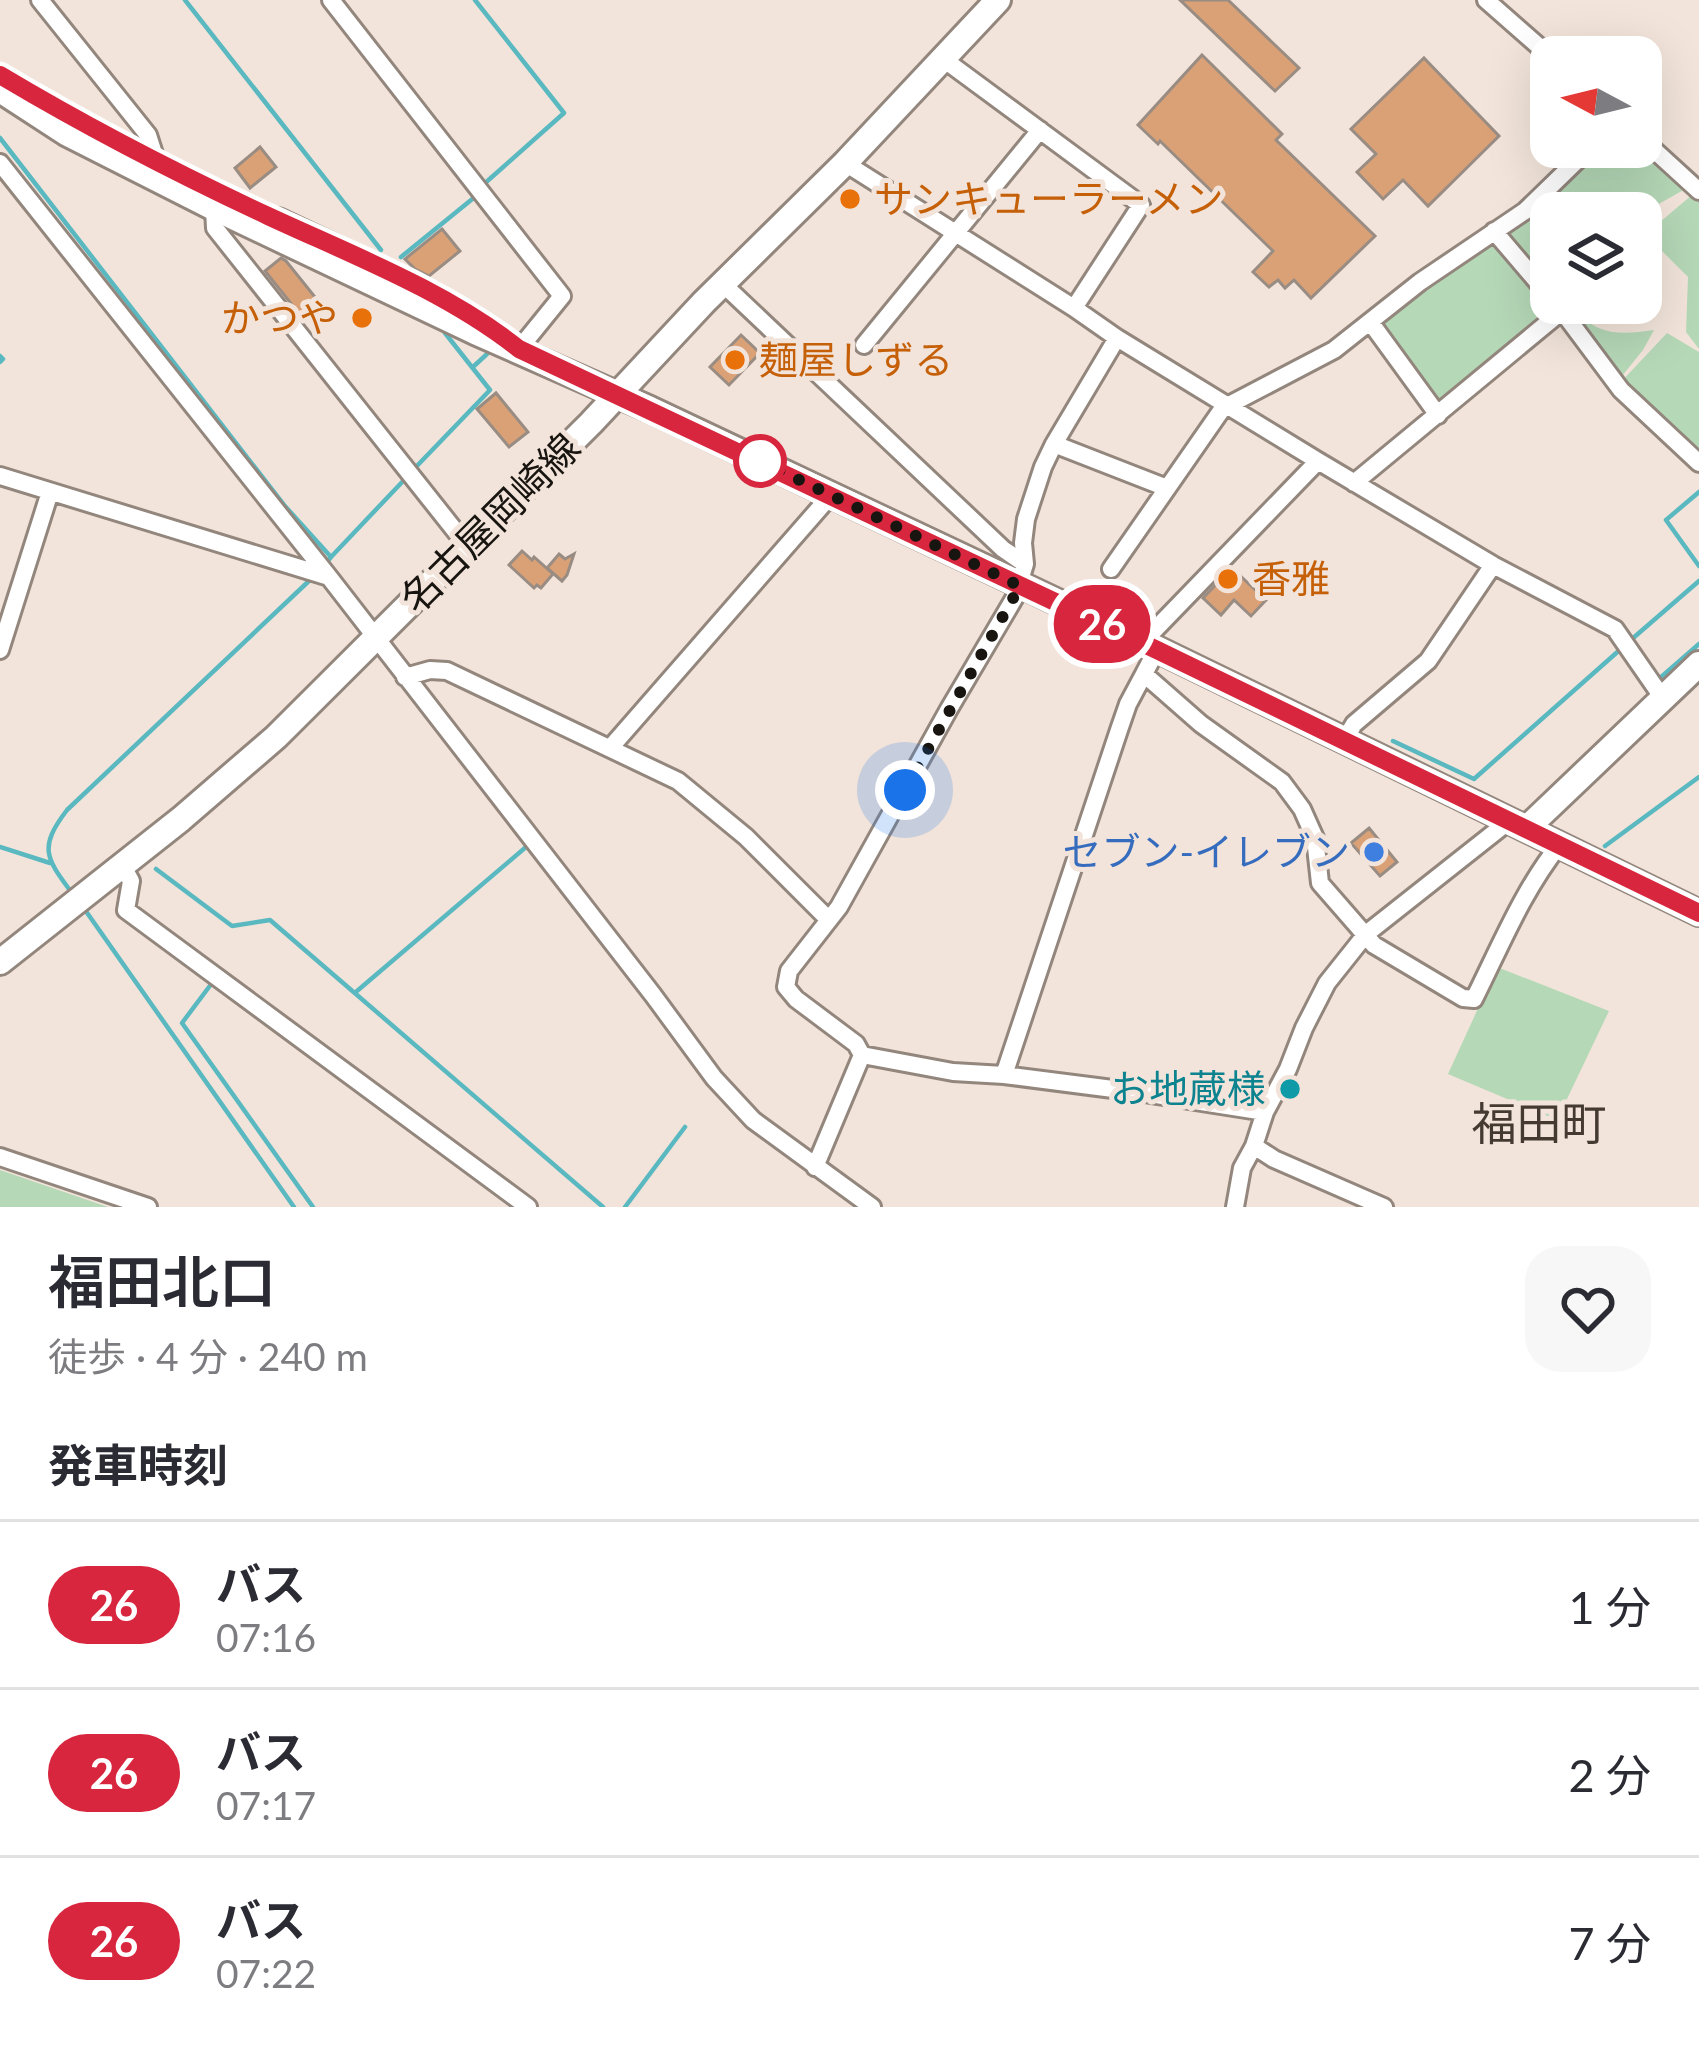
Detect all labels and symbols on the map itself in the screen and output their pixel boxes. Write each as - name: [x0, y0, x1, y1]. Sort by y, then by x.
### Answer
- north arrow: [1530, 36, 1662, 168]
- place label: サンキューラーメン: [874, 175, 1223, 221]
- marker: サンキューラーメン: [837, 186, 863, 212]
- place label: かつや: [221, 294, 338, 340]
- marker: かつや: [349, 305, 375, 331]
- place label: 麺屋しずる: [759, 336, 953, 382]
- marker: 麺屋しずる: [722, 347, 748, 373]
- street label: 名古屋岡崎線: [390, 423, 588, 621]
- unlabelled marker: [735, 436, 785, 486]
- place label: 香雅: [1252, 555, 1330, 601]
- marker: 香雅: [1215, 566, 1241, 592]
- line badge: 26: [1048, 585, 1156, 663]
- your location: [875, 760, 935, 820]
- place label: セブン-イレブン: [1063, 828, 1350, 874]
- marker: セブン-イレブン: [1361, 839, 1387, 865]
- place label: お地蔵様: [1110, 1065, 1266, 1111]
- marker: お地蔵様: [1277, 1076, 1303, 1102]
- district label: 福田町: [1471, 1096, 1607, 1150]

